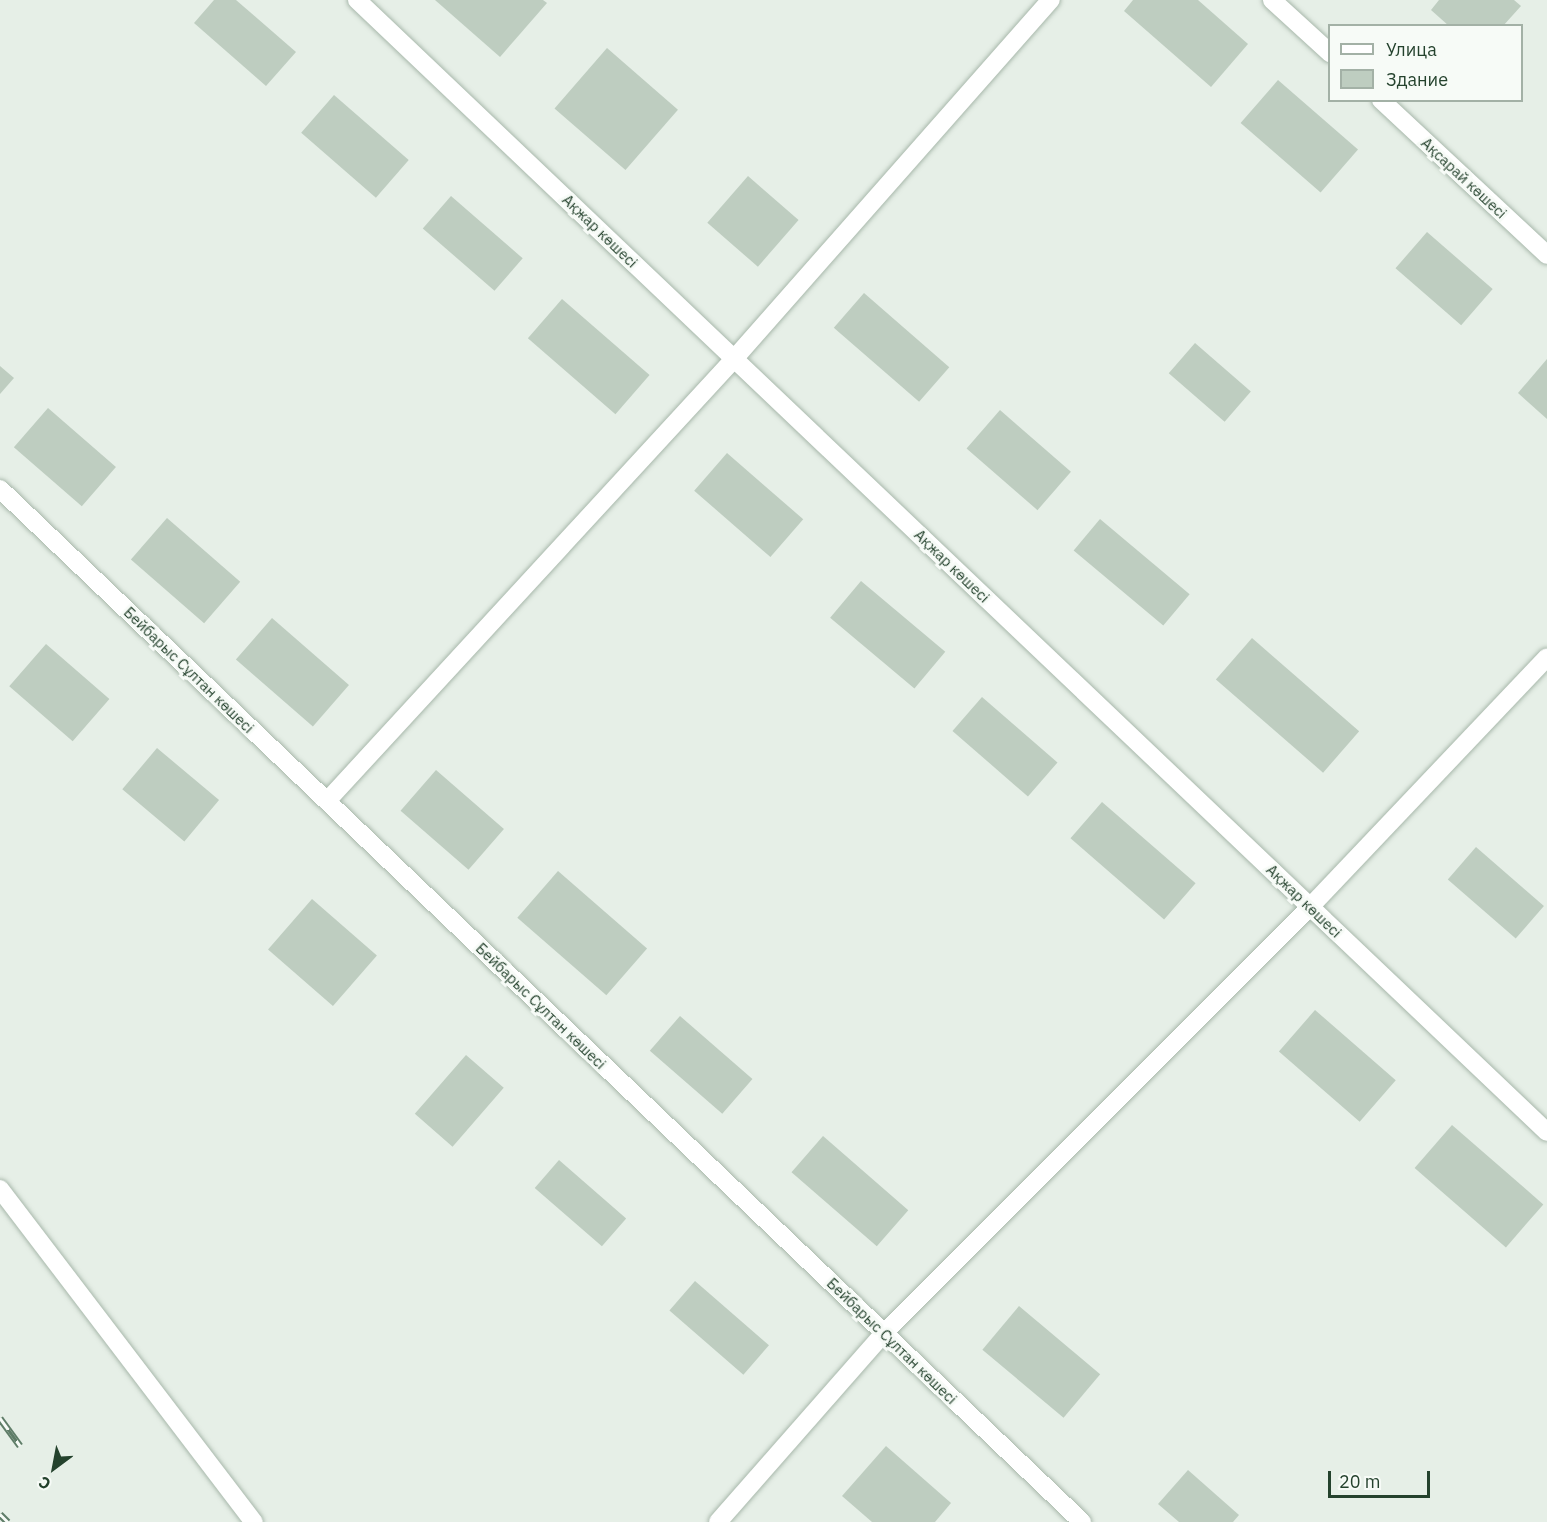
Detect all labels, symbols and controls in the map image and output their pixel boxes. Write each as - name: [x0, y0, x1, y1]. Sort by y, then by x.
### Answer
- legend: [1328, 24, 1523, 102]
- text: Улица: [1386, 38, 1437, 61]
- text: Здание: [1386, 68, 1448, 91]
- street label: Ақсарай көшесі: [1418, 134, 1510, 222]
- street label: Ақжар көшесі: [559, 191, 641, 271]
- street label: Ақжар көшесі: [911, 526, 993, 606]
- street label: Бейбарыс Сұлтан көшесі: [120, 603, 258, 737]
- street label: Ақжар көшесі: [1263, 861, 1345, 941]
- street label: Бейбарыс Сұлтан көшесі: [472, 939, 610, 1073]
- street label: Бейбарыс Сұлтан көшесі: [823, 1274, 961, 1408]
- north arrow: [24, 1438, 84, 1498]
- scale bar: [1331, 1459, 1433, 1497]
- text: 20 m: [1339, 1470, 1381, 1493]
- text: С: [35, 1472, 54, 1495]

